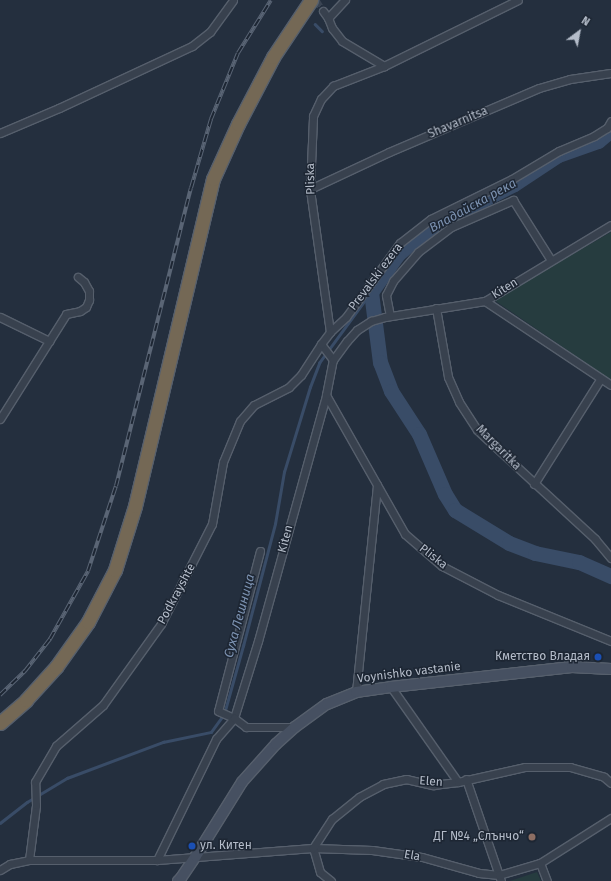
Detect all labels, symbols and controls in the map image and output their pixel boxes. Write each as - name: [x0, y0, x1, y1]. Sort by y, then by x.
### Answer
- north arrow: [559, 12, 599, 52]
- text: N: [579, 14, 592, 29]
- street label: Shavarnitsa: [426, 104, 490, 142]
- street label: Pliska: [304, 163, 318, 195]
- water label: Владайска река: [427, 176, 519, 236]
- street label: Prevalski ezera: [346, 241, 406, 313]
- street label: Kiten: [489, 275, 521, 303]
- street label: Margaritka: [473, 423, 523, 473]
- street label: Kiten: [275, 524, 297, 554]
- street label: Pliska: [416, 542, 450, 572]
- street label: Podkrayshte: [155, 561, 199, 627]
- water label: Суха Лешница: [221, 572, 259, 660]
- place label: Кметство Владая: [495, 650, 590, 664]
- marker: Кметство Владая: [593, 652, 603, 662]
- street label: Voynishko vastanie: [357, 660, 461, 686]
- street label: Elen: [419, 774, 443, 790]
- place label: ДГ №4 „Слънчо“: [433, 830, 524, 844]
- marker: ДГ №4 „Слънчо“: [527, 832, 537, 842]
- place label: ул. Китен: [200, 839, 252, 853]
- marker: ул. Китен: [187, 841, 197, 851]
- street label: Ela: [403, 847, 421, 865]

